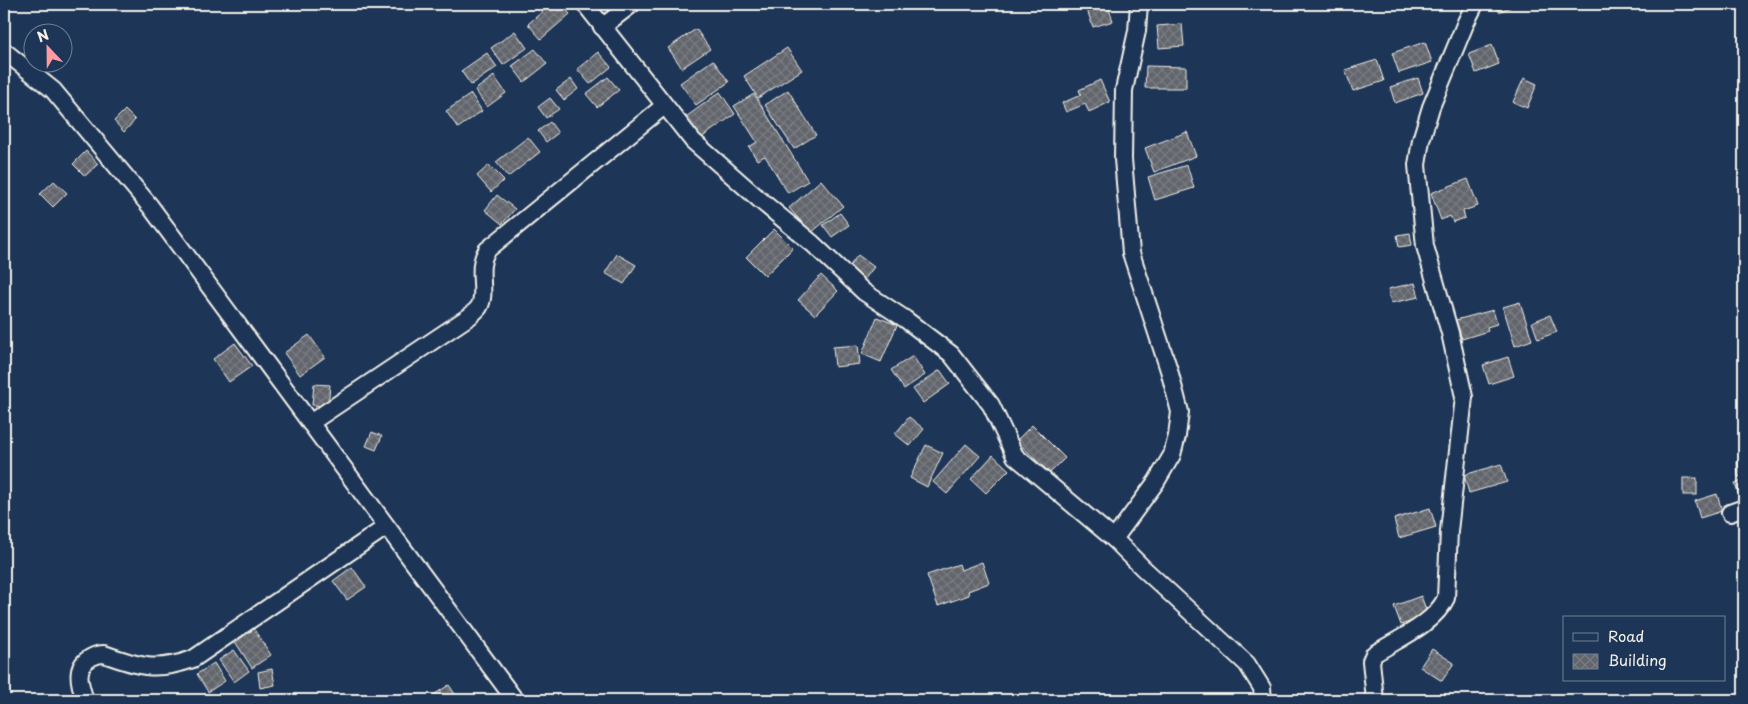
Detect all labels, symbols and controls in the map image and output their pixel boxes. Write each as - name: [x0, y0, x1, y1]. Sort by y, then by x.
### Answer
- north arrow: [22, 22, 72, 72]
- text: N: [34, 24, 52, 47]
- legend: [1563, 616, 1726, 682]
- text: Road: [1608, 624, 1644, 647]
- text: Building: [1608, 648, 1667, 671]

